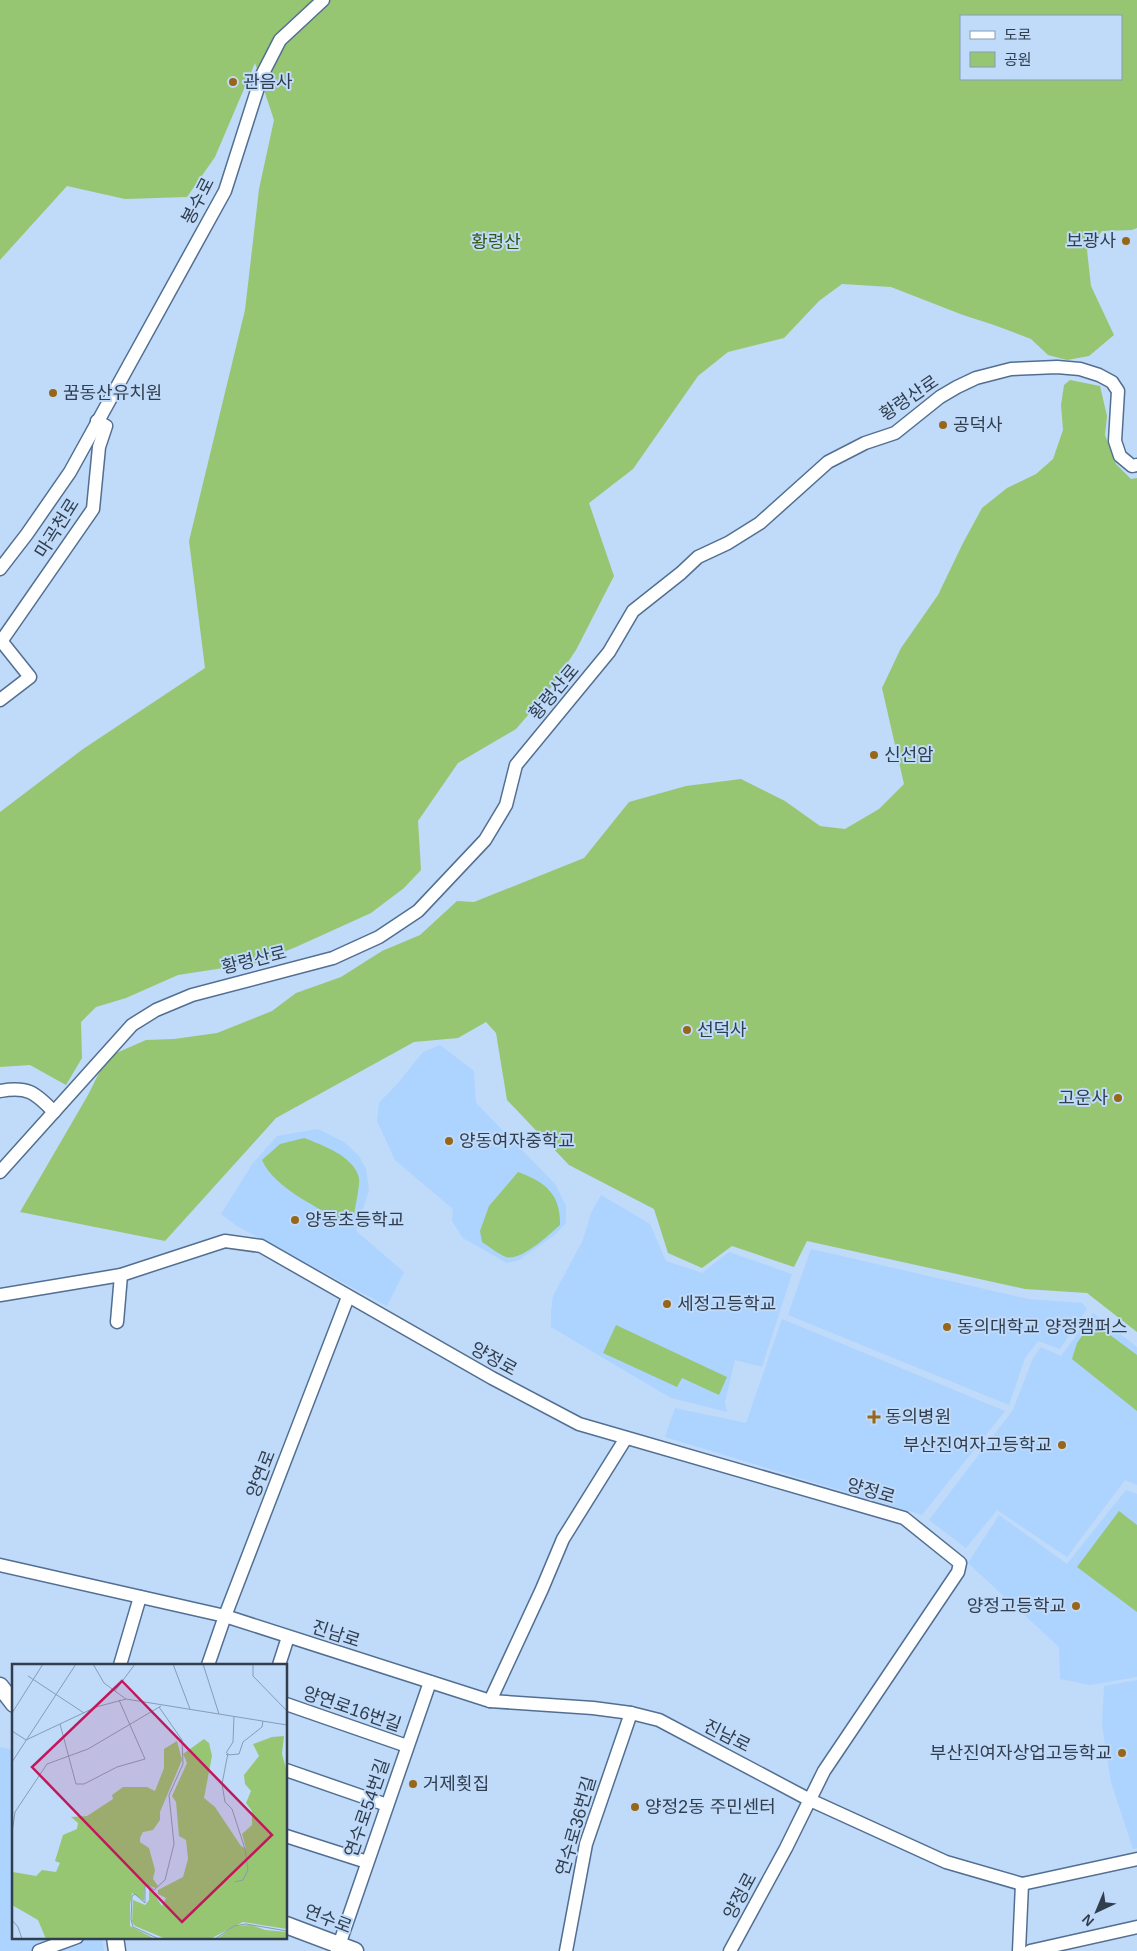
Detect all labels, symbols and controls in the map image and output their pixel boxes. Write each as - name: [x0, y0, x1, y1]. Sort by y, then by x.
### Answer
- legend: [960, 15, 1122, 80]
- text: 도로: [1004, 26, 1032, 43]
- text: 공원: [1004, 51, 1032, 68]
- place label: 관음사: [243, 72, 293, 92]
- marker: 관음사: [227, 76, 239, 88]
- street label: 봉수로: [178, 174, 218, 228]
- place label: 보광사: [1066, 231, 1116, 251]
- park label: 황령산: [471, 232, 521, 252]
- marker: 보광사: [1120, 235, 1132, 247]
- street label: 황령산로: [876, 371, 942, 425]
- place label: 꿈동산유치원: [63, 383, 162, 403]
- marker: 꿈동산유치원: [47, 387, 59, 399]
- place label: 공덕사: [953, 415, 1003, 435]
- marker: 공덕사: [937, 419, 949, 431]
- street label: 마곡천로: [31, 495, 83, 561]
- street label: 황령산로: [525, 660, 583, 724]
- place label: 신선암: [884, 745, 934, 765]
- marker: 신선암: [868, 749, 880, 761]
- street label: 황령산로: [219, 942, 289, 978]
- place label: 선덕사: [697, 1020, 747, 1040]
- marker: 선덕사: [681, 1024, 693, 1036]
- place label: 고운사: [1058, 1088, 1108, 1108]
- marker: 고운사: [1112, 1092, 1124, 1104]
- place label: 양동여자중학교: [459, 1131, 575, 1151]
- marker: 양동여자중학교: [443, 1135, 455, 1147]
- place label: 양동초등학교: [305, 1210, 404, 1230]
- marker: 양동초등학교: [289, 1214, 301, 1226]
- place label: 세정고등학교: [677, 1294, 776, 1314]
- marker: 세정고등학교: [661, 1298, 673, 1310]
- place label: 동의대학교 양정캠퍼스: [957, 1317, 1128, 1337]
- marker: 동의대학교 양정캠퍼스: [941, 1321, 953, 1333]
- street label: 양정로: [467, 1338, 521, 1380]
- place label: 동의병원: [885, 1407, 951, 1427]
- marker: 동의병원: [867, 1410, 881, 1424]
- place label: 부산진여자고등학교: [903, 1435, 1052, 1455]
- marker: 부산진여자고등학교: [1056, 1439, 1068, 1451]
- street label: 양연로: [243, 1447, 279, 1501]
- street label: 양정로: [844, 1475, 898, 1507]
- place label: 양정고등학교: [967, 1596, 1066, 1616]
- marker: 양정고등학교: [1070, 1600, 1082, 1612]
- street label: 진남로: [309, 1617, 363, 1651]
- inset map: [12, 1664, 288, 1938]
- street label: 양연로16번길: [300, 1683, 404, 1735]
- street label: 진남로: [700, 1716, 754, 1756]
- place label: 부산진여자상업고등학교: [930, 1743, 1112, 1763]
- marker: 부산진여자상업고등학교: [1116, 1747, 1128, 1759]
- street label: 연수로54번길: [341, 1756, 393, 1860]
- place label: 거제횟집: [423, 1774, 489, 1794]
- street label: 연수로36번길: [552, 1774, 600, 1878]
- marker: 거제횟집: [407, 1778, 419, 1790]
- place label: 양정2동 주민센터: [645, 1797, 776, 1817]
- marker: 양정2동 주민센터: [629, 1801, 641, 1813]
- street label: 양정로: [720, 1869, 760, 1923]
- north arrow: [1072, 1886, 1122, 1936]
- street label: 연수로: [301, 1901, 355, 1937]
- text: N: [1079, 1911, 1097, 1930]

